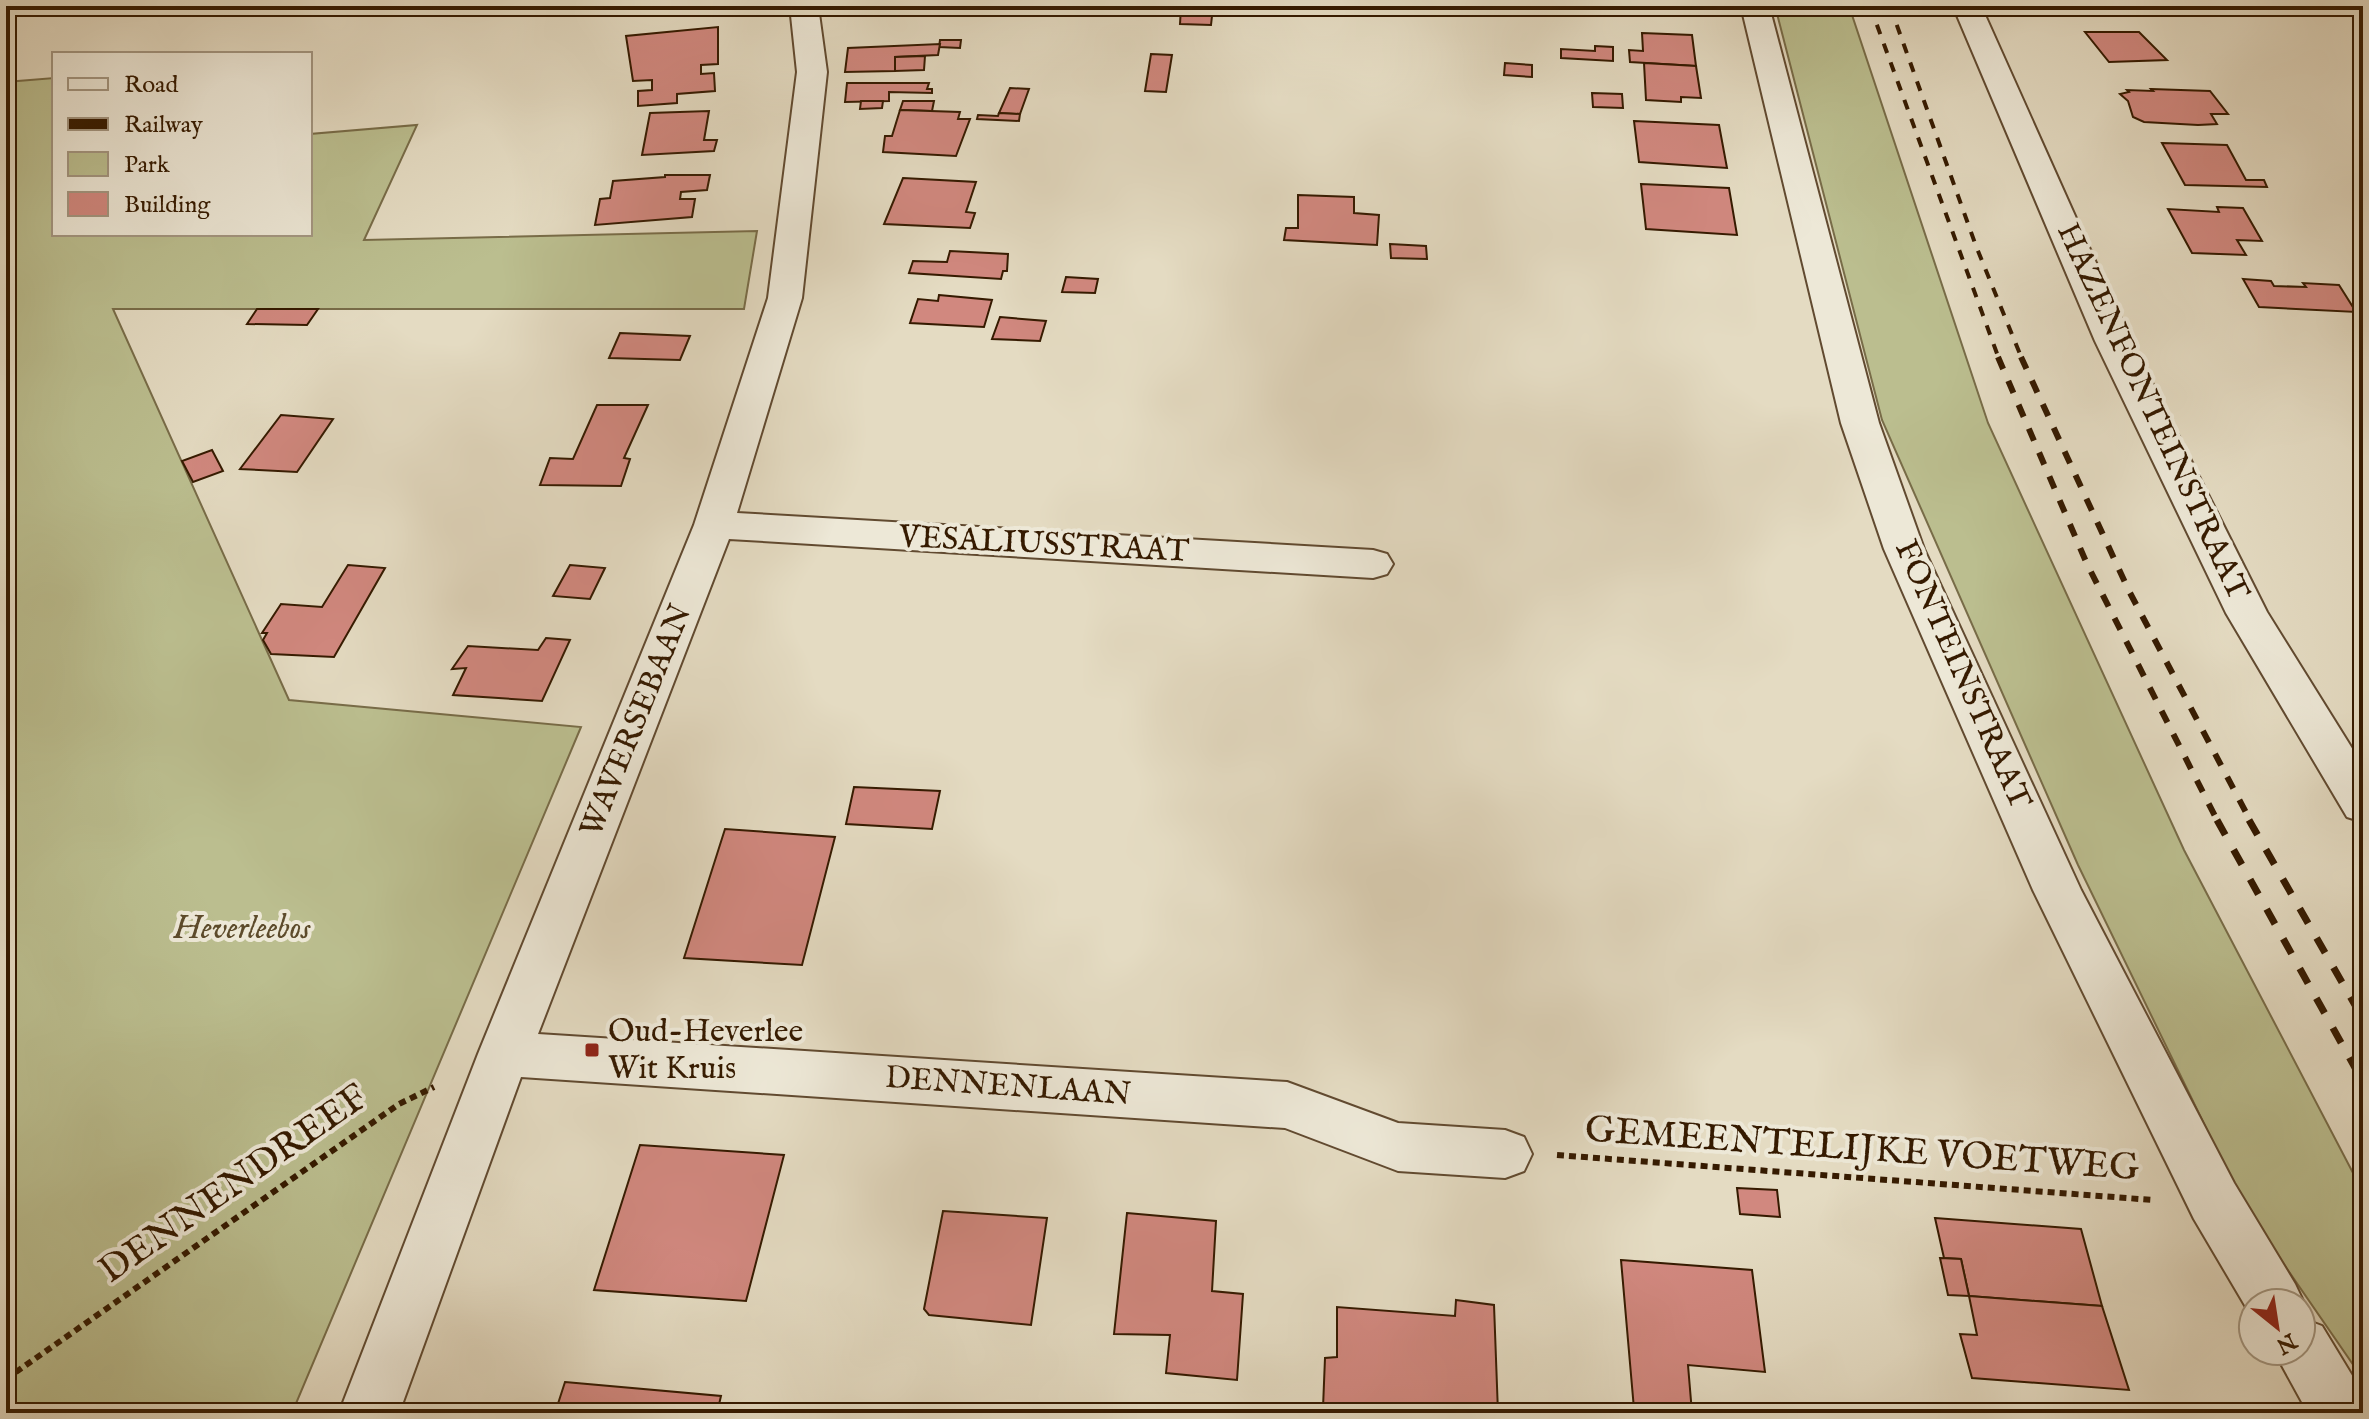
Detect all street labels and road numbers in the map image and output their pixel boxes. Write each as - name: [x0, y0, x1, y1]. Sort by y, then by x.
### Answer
- street label: HAZENFONTEINSTRAAT: [2046, 217, 2258, 607]
- street label: VESALIUSSTRAAT: [897, 517, 1190, 573]
- street label: FONTEINSTRAAT: [1884, 534, 2040, 816]
- street label: WAVERSEBAAN: [572, 599, 702, 843]
- street label: DENNENLAAN: [884, 1058, 1132, 1116]
- street label: DENNENDREEF: [90, 1074, 378, 1296]
- street label: GEMEENTELIJKE VOETWEG: [1583, 1107, 2141, 1193]

